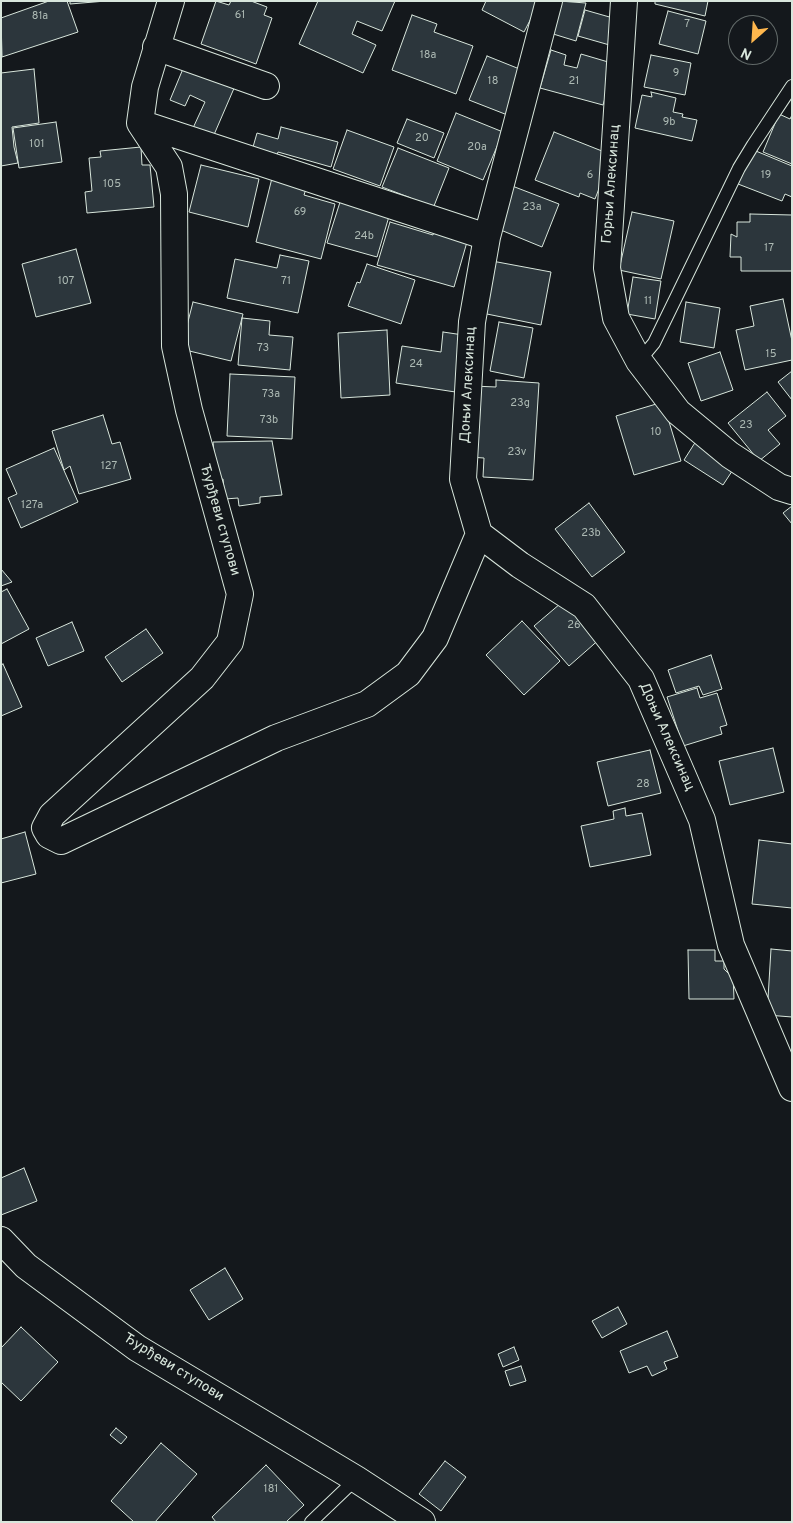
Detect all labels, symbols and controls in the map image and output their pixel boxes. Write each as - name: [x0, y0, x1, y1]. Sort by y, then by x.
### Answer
- house number: 61: [235, 9, 245, 23]
- house number: 81a: [32, 10, 48, 24]
- north arrow: [728, 15, 778, 65]
- house number: 7: [684, 18, 690, 32]
- text: N: [738, 43, 755, 63]
- house number: 18a: [420, 49, 436, 63]
- house number: 9: [673, 67, 679, 81]
- house number: 18: [488, 75, 498, 89]
- house number: 21: [569, 75, 579, 89]
- house number: 9b: [663, 116, 675, 130]
- street label: Горњи Алексинац: [599, 124, 625, 244]
- house number: 20: [415, 132, 429, 146]
- house number: 101: [29, 138, 45, 152]
- house number: 20a: [467, 141, 487, 155]
- house number: 6: [587, 169, 593, 183]
- house number: 19: [761, 169, 771, 183]
- house number: 105: [103, 178, 121, 192]
- house number: 23a: [522, 201, 542, 215]
- house number: 69: [294, 206, 306, 220]
- house number: 24b: [354, 230, 374, 244]
- house number: 17: [764, 242, 774, 256]
- house number: 107: [58, 275, 74, 289]
- house number: 71: [281, 275, 291, 289]
- house number: 11: [644, 295, 652, 309]
- street label: Доњи Алексинац: [458, 326, 480, 444]
- house number: 73: [257, 342, 269, 356]
- house number: 15: [766, 348, 776, 362]
- house number: 24: [409, 358, 423, 372]
- house number: 73a: [262, 388, 280, 402]
- house number: 23g: [510, 397, 530, 411]
- house number: 73b: [260, 414, 278, 428]
- house number: 23: [739, 419, 753, 433]
- house number: 10: [650, 426, 662, 440]
- house number: 23v: [508, 446, 526, 460]
- house number: 127: [101, 460, 117, 474]
- street label: Ђурђеви ступови: [195, 462, 243, 578]
- house number: 127a: [21, 499, 43, 513]
- house number: 23b: [581, 527, 601, 541]
- house number: 26: [567, 619, 581, 633]
- street label: Доњи Алексинац: [635, 680, 697, 794]
- house number: 28: [636, 778, 650, 792]
- street label: Ђурђеви ступови: [119, 1330, 227, 1406]
- house number: 181: [264, 1483, 278, 1497]

